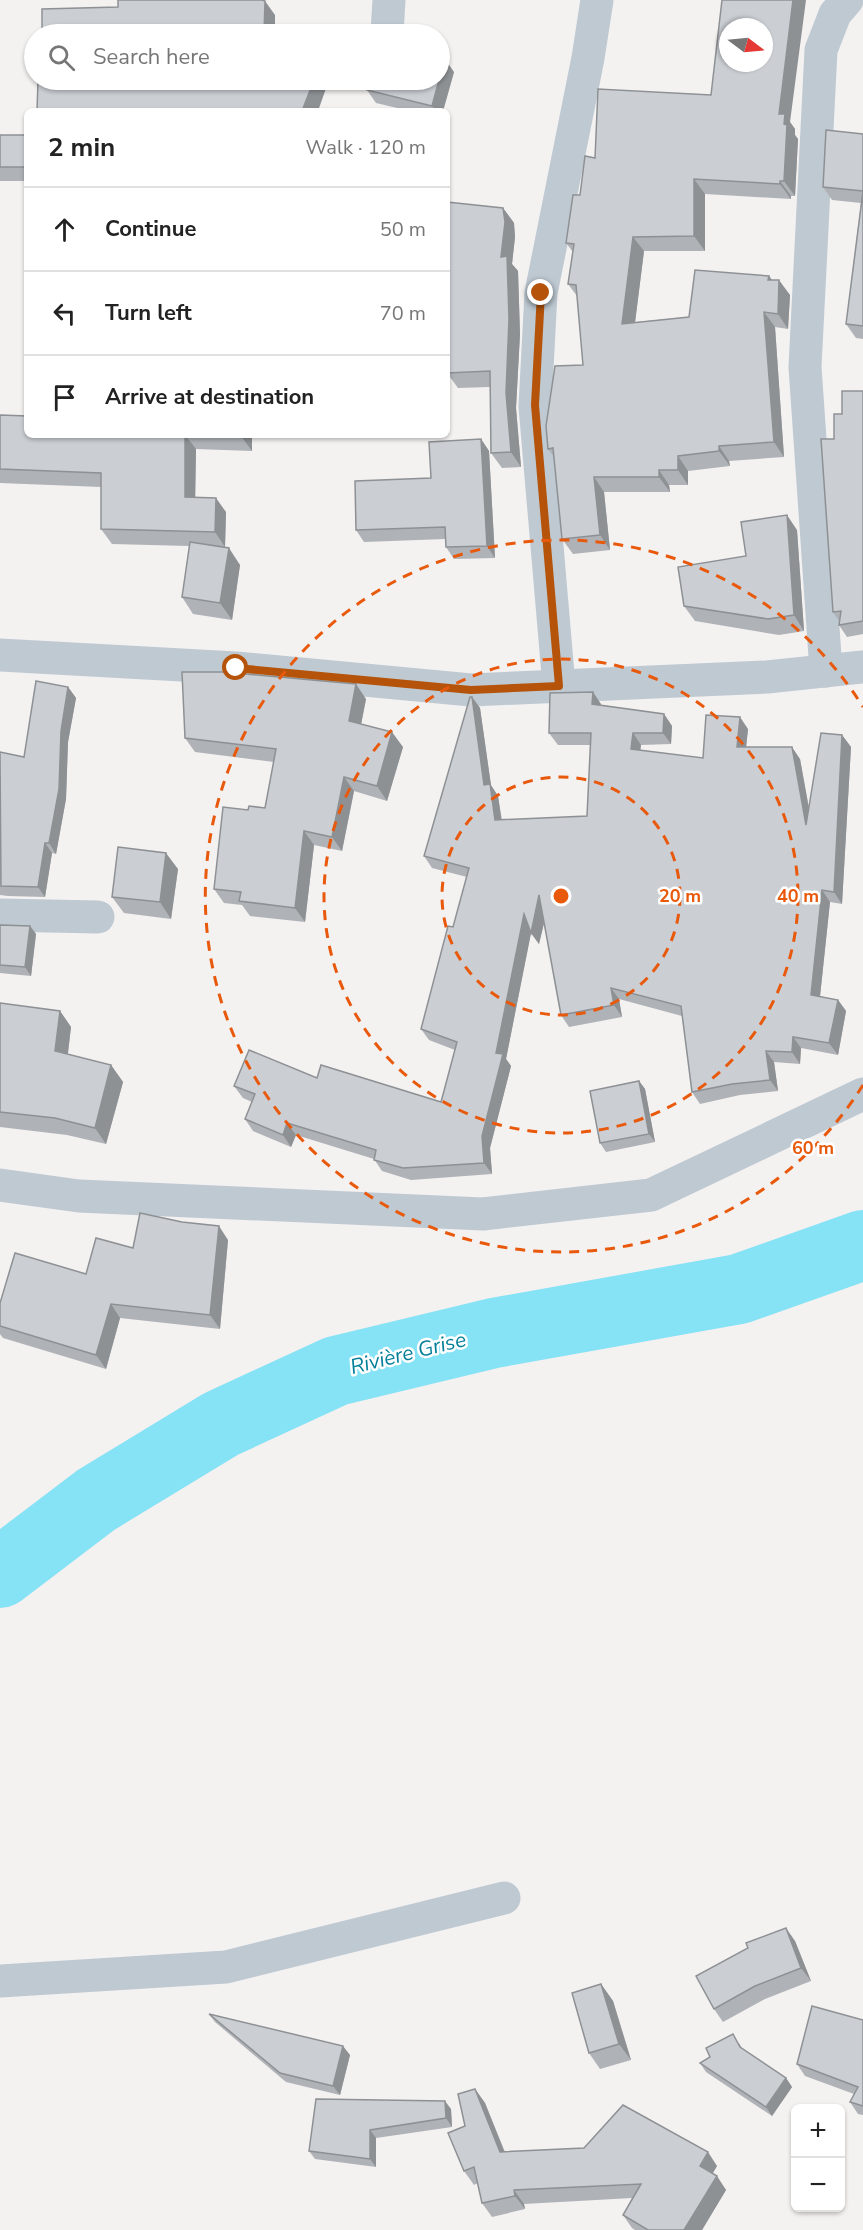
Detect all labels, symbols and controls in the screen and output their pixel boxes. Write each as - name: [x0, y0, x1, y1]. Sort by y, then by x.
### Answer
- north arrow: [719, 18, 773, 72]
- search box: [24, 24, 450, 90]
- icon: search: [45, 41, 78, 74]
- text: Search here: [93, 42, 210, 72]
- text: 2 min: [48, 130, 115, 165]
- text: Walk · 120 m: [306, 134, 426, 161]
- icon: ahead: [48, 213, 81, 246]
- text: Continue: [105, 214, 196, 244]
- text: 50 m: [380, 216, 426, 243]
- route end: [527, 279, 553, 305]
- icon: left: [48, 297, 81, 330]
- text: Turn left: [105, 298, 192, 328]
- text: 70 m: [380, 300, 426, 327]
- icon: arrive: [48, 381, 81, 414]
- text: Arrive at destination: [105, 382, 314, 412]
- route start: [222, 654, 248, 680]
- text: 20 m: [659, 884, 701, 908]
- text: 40 m: [777, 884, 819, 908]
- centre of rings: [551, 886, 571, 906]
- text: 60 m: [792, 1136, 834, 1160]
- water label: Rivière Grise: [347, 1325, 469, 1381]
- map controls: [791, 2104, 845, 2212]
- button: +: [791, 2104, 845, 2158]
- button: −: [791, 2158, 845, 2212]

